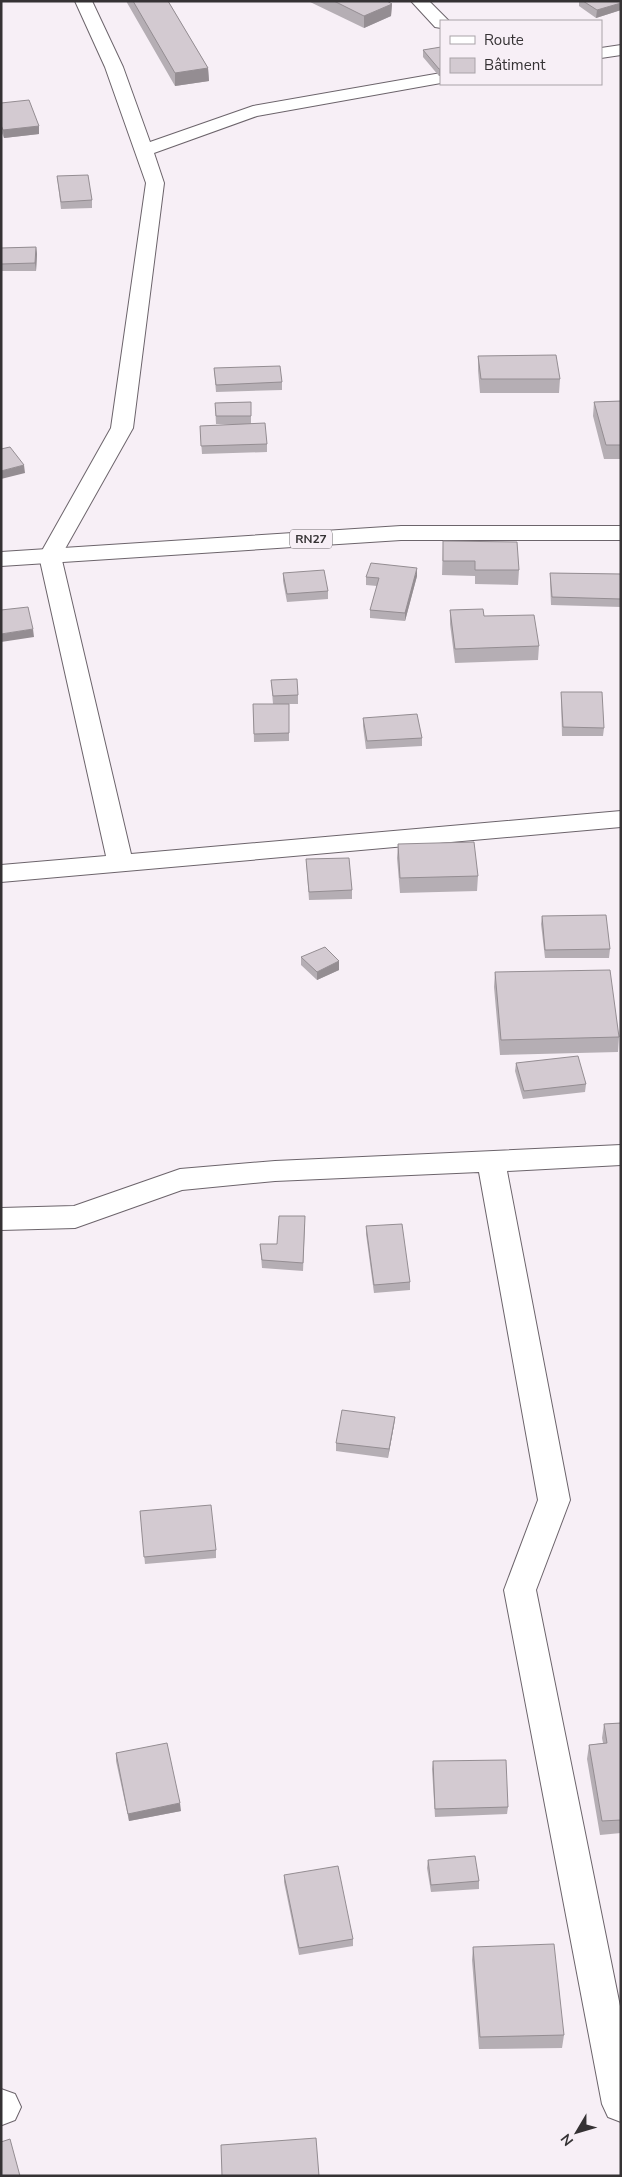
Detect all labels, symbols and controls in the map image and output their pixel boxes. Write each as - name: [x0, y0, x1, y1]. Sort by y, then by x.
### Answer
- legend: [440, 20, 602, 85]
- text: Route: [484, 30, 524, 50]
- text: Bâtiment: [484, 55, 546, 75]
- road number: RN27: [290, 530, 332, 548]
- north arrow: [552, 2107, 602, 2157]
- text: N: [556, 2130, 578, 2150]

